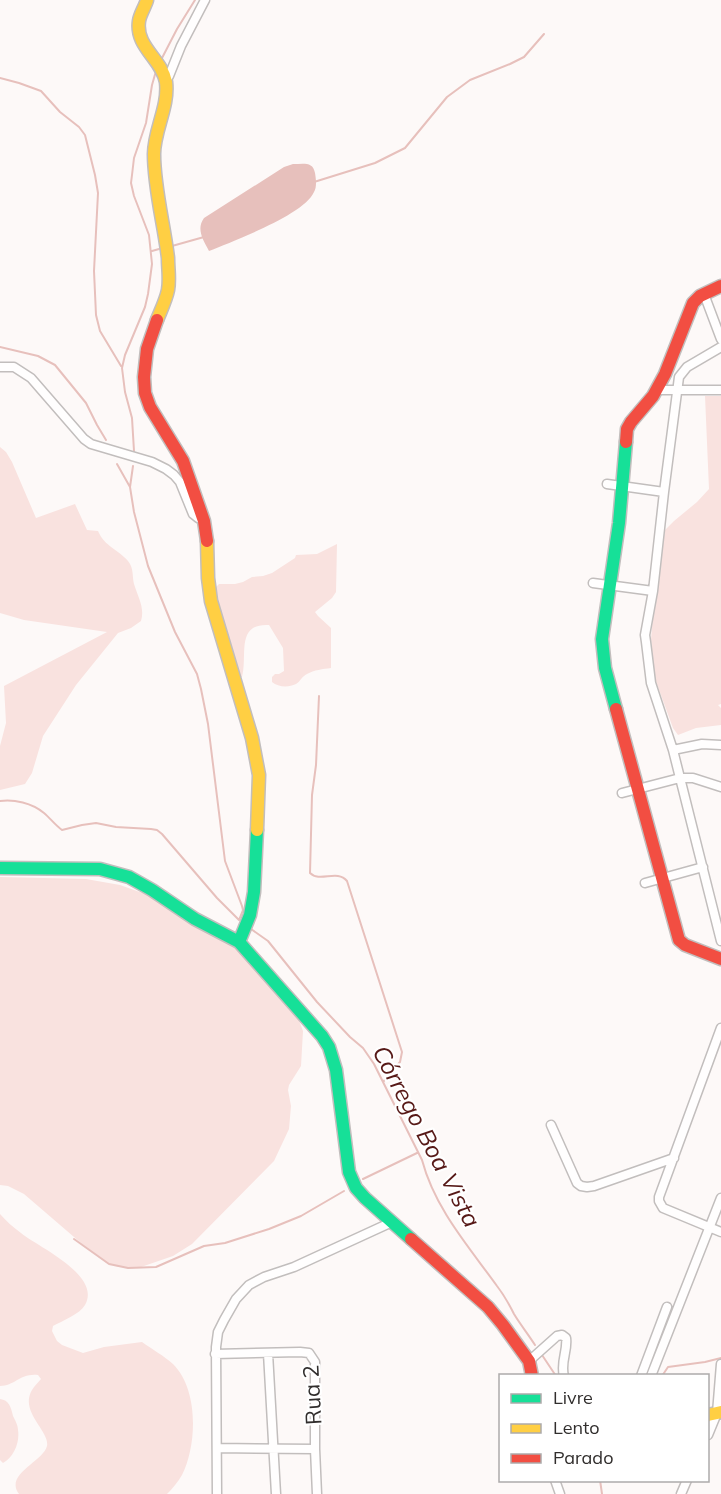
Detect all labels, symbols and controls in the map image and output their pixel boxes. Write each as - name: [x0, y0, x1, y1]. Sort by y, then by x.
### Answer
- water label: Córrego Boa Vista: [366, 1040, 488, 1232]
- street label: Rua 2: [296, 1364, 328, 1426]
- legend: [499, 1374, 709, 1482]
- text: Livre: [553, 1386, 593, 1409]
- text: Lento: [553, 1416, 600, 1439]
- text: Parado: [553, 1446, 613, 1469]

